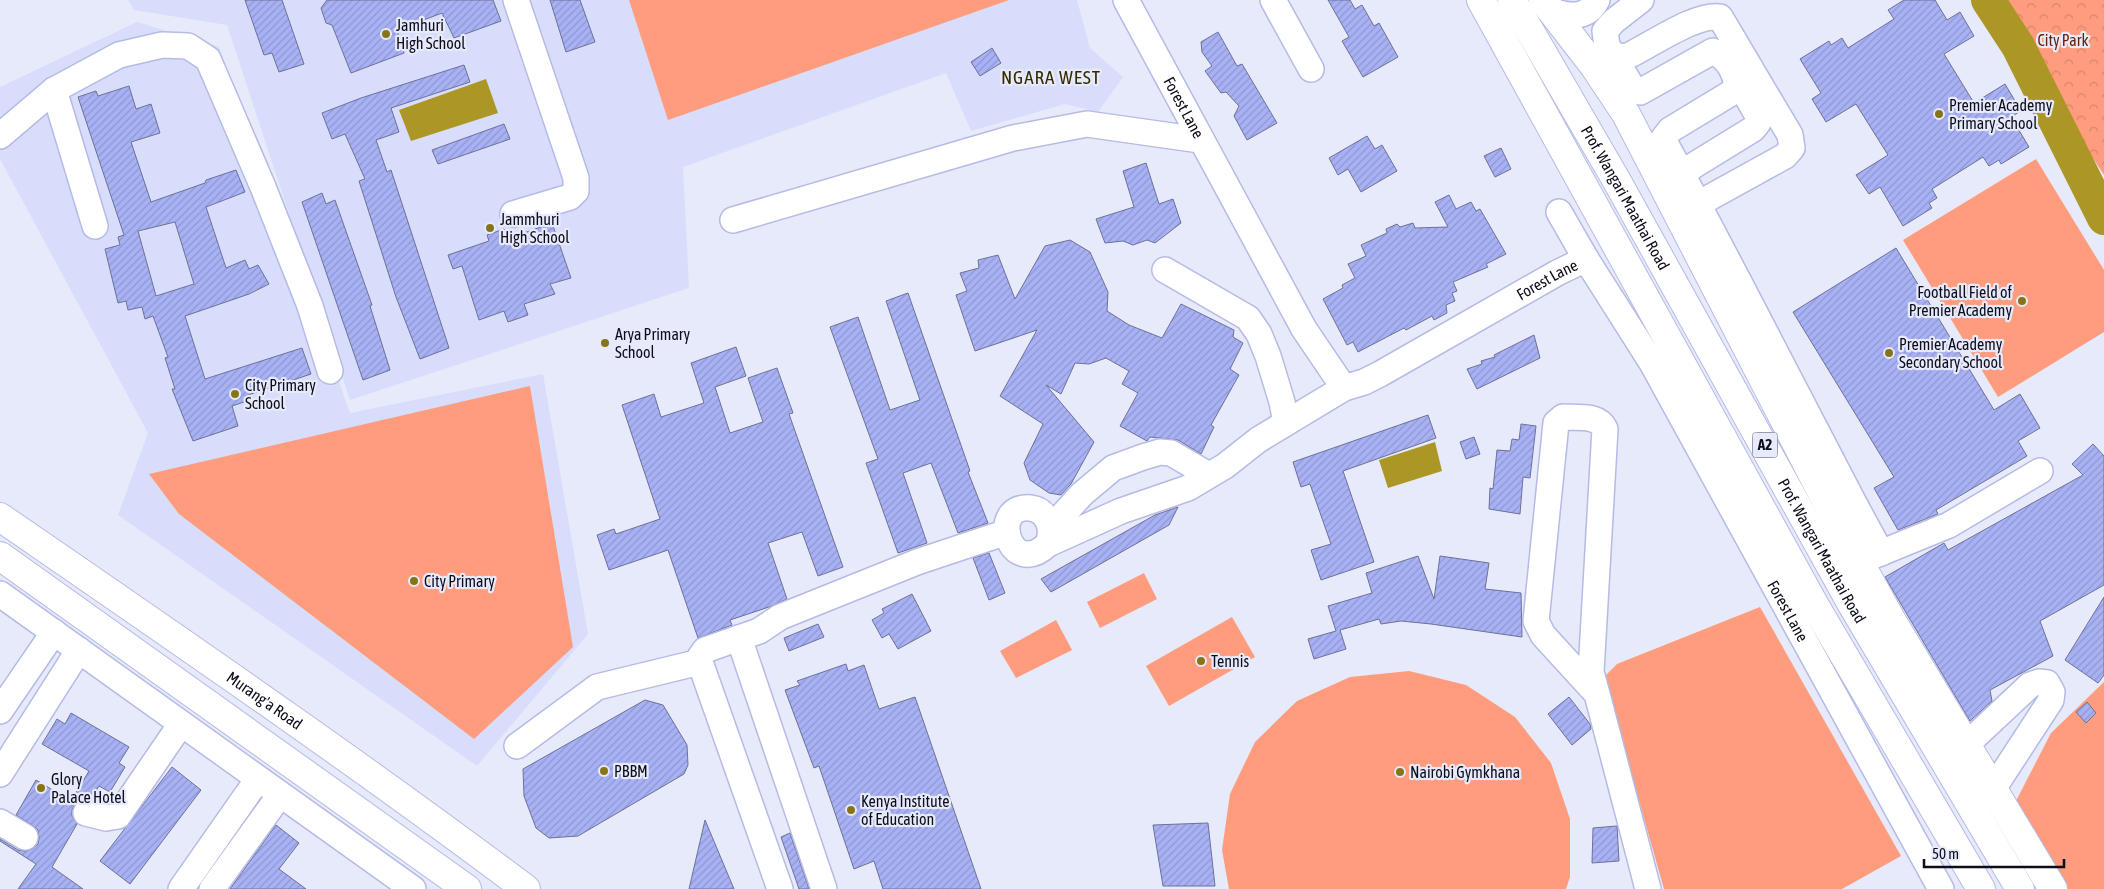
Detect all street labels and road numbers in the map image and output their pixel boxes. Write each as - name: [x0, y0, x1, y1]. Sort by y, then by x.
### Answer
- street label: Forest Lane: [1160, 74, 1208, 141]
- street label: Prof. Wangari Maathai Road: [1578, 122, 1673, 273]
- street label: Forest Lane: [1513, 256, 1580, 303]
- road number: A2: [1752, 432, 1778, 458]
- street label: Prof. Wangari Maathai Road: [1775, 475, 1870, 626]
- street label: Forest Lane: [1764, 577, 1812, 644]
- street label: Murang'a Road: [224, 668, 306, 733]

